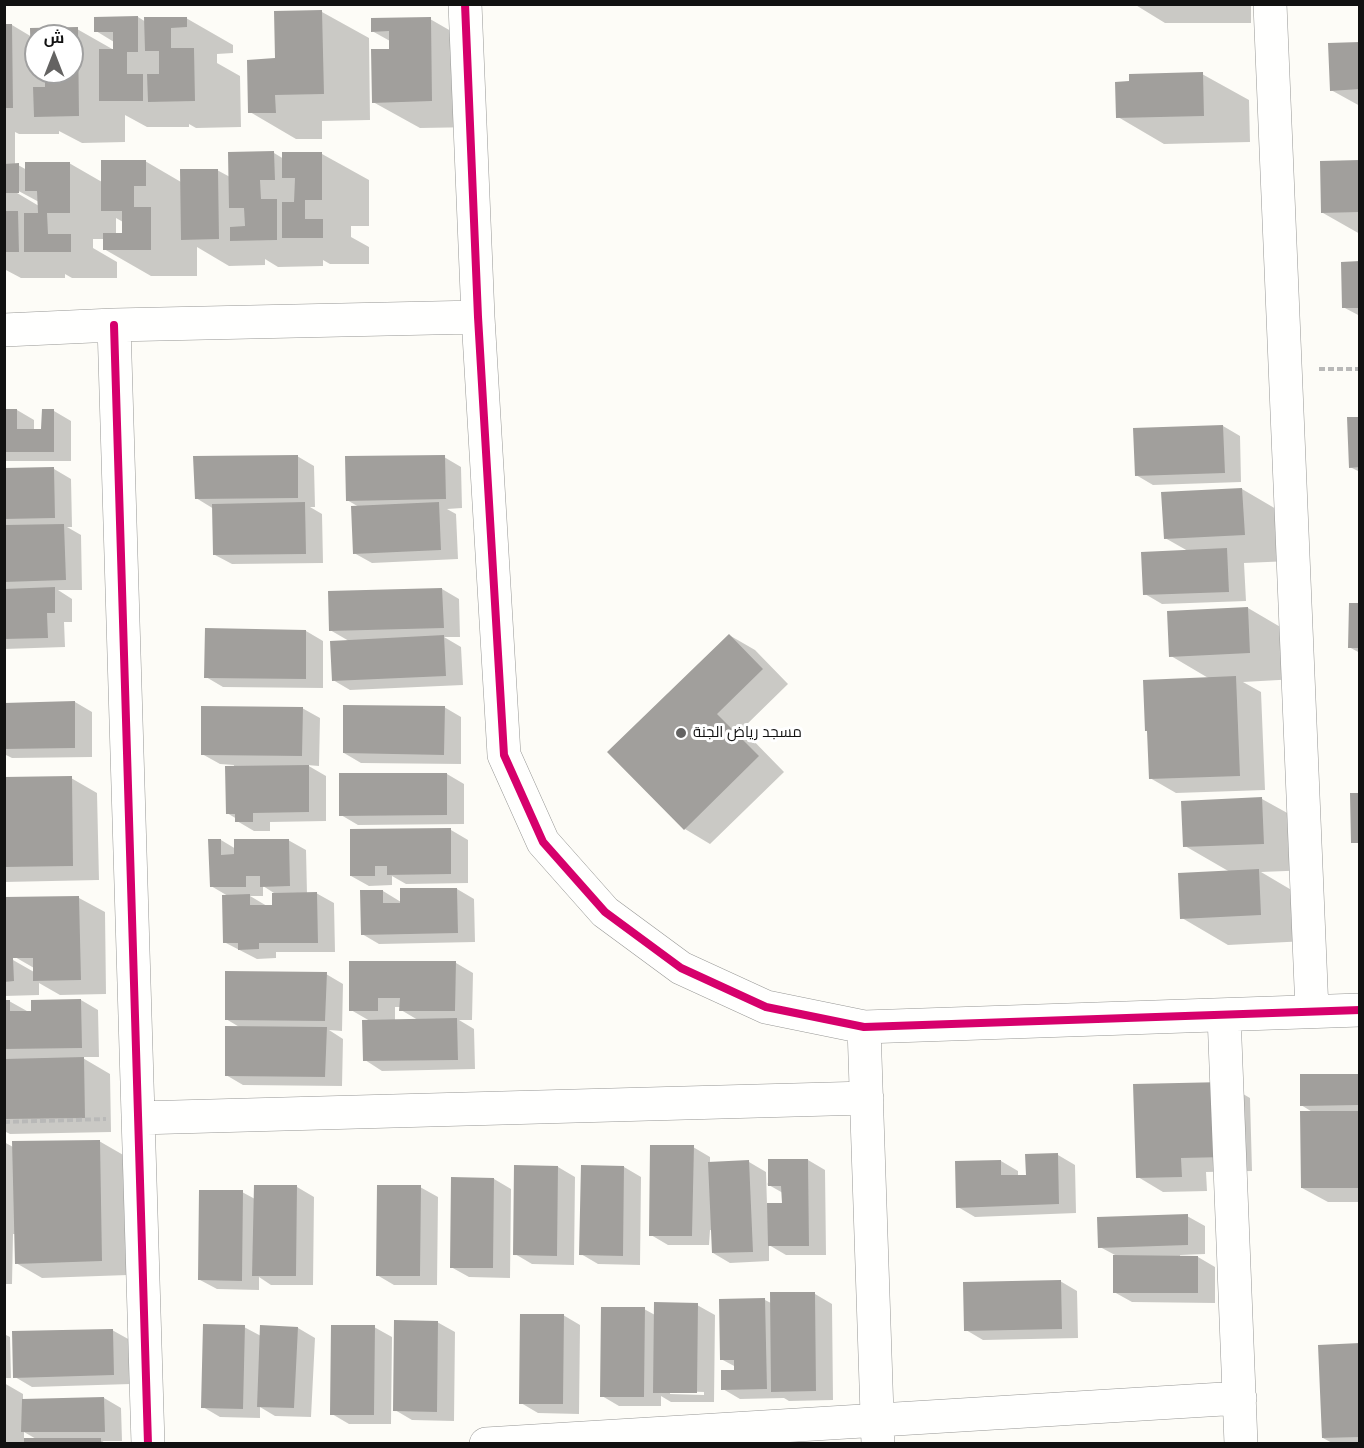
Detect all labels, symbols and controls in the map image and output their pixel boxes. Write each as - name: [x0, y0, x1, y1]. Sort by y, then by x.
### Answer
- north arrow: [24, 24, 84, 84]
- text: ش: [44, 29, 64, 46]
- place label: مسجد رياض الجنة: [693, 724, 802, 742]
- marker: مسجد رياض الجنة: [674, 726, 688, 740]

